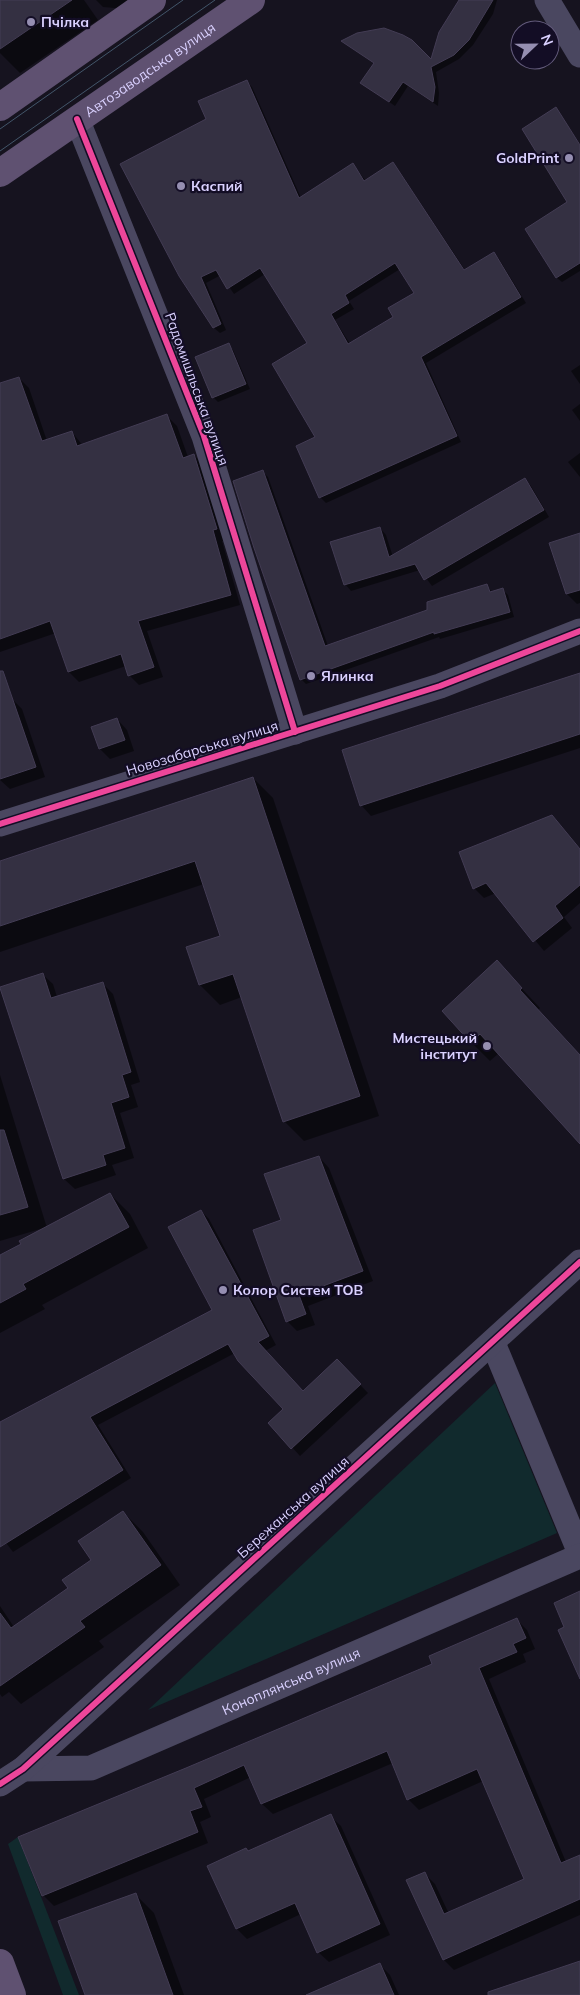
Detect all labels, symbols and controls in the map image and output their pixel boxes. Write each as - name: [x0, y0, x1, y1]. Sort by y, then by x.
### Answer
- place label: Пчілка: [41, 13, 89, 31]
- marker: Пчілка: [25, 16, 37, 28]
- street label: Автозаводська вулиця: [81, 18, 219, 121]
- north arrow: [510, 20, 560, 70]
- text: N: [537, 32, 557, 48]
- place label: GoldPrint: [496, 149, 560, 167]
- marker: GoldPrint: [563, 152, 575, 164]
- place label: Каспий: [191, 177, 243, 195]
- marker: Каспий: [175, 180, 187, 192]
- street label: Радомишльська вулиця: [161, 310, 233, 468]
- place label: Ялинка: [321, 667, 374, 685]
- marker: Ялинка: [305, 670, 317, 682]
- street label: Новозабарська вулиця: [124, 716, 280, 780]
- place label: Мистецький інститут: [392, 1029, 477, 1063]
- marker: Мистецький інститут: [481, 1040, 493, 1052]
- place label: Колор Систем ТОВ: [233, 1281, 363, 1299]
- marker: Колор Систем ТОВ: [217, 1284, 229, 1296]
- street label: Бережанська вулиця: [233, 1452, 353, 1562]
- street label: Коноплянська вулиця: [219, 1643, 363, 1719]

